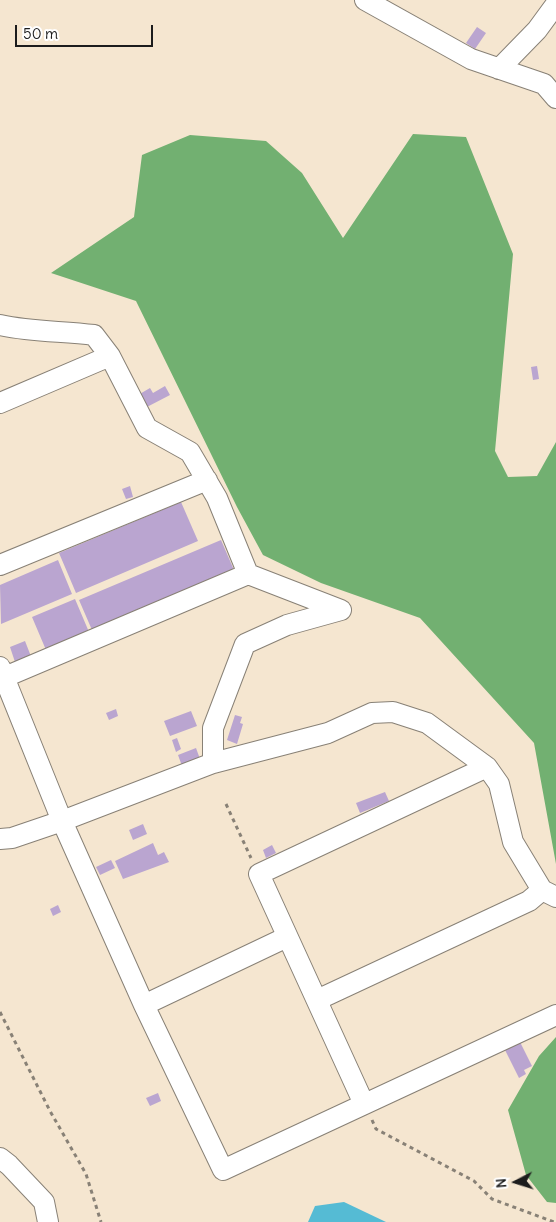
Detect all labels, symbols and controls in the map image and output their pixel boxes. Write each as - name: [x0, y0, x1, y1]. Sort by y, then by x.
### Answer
- scale bar: [18, 15, 155, 47]
- text: 50 m: [23, 24, 58, 43]
- north arrow: [491, 1157, 541, 1207]
- text: N: [492, 1178, 510, 1189]

